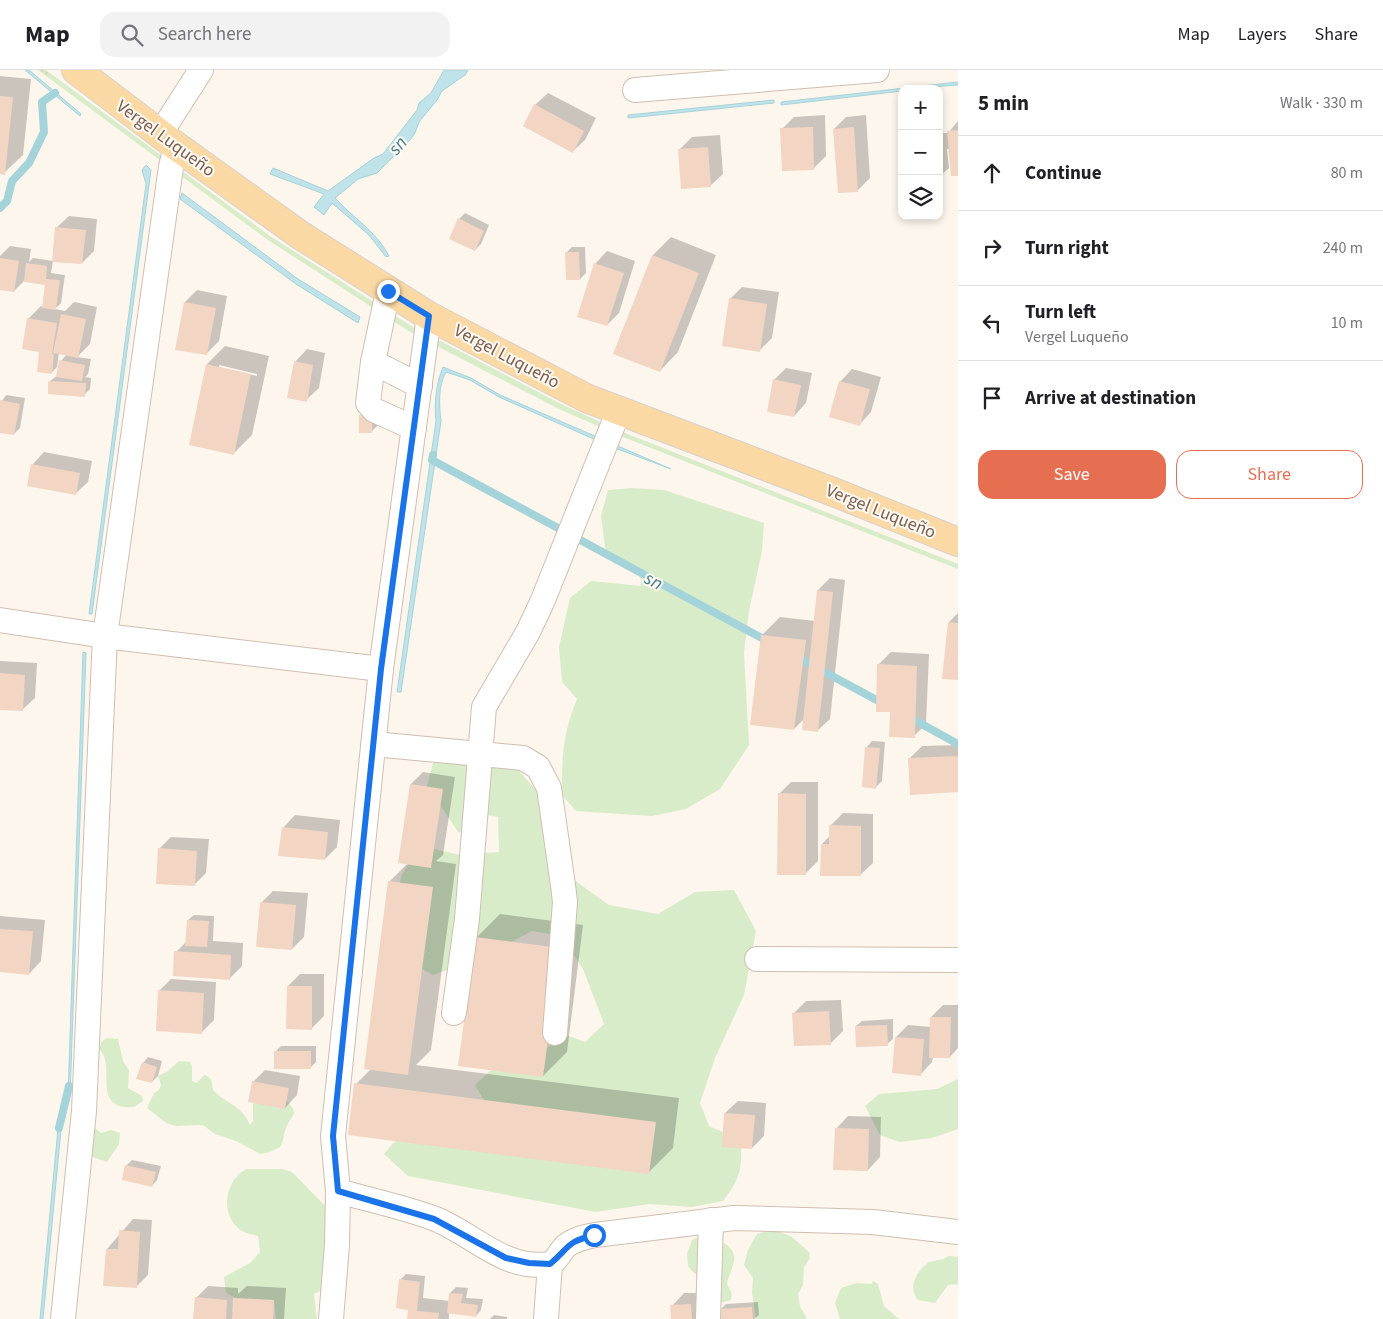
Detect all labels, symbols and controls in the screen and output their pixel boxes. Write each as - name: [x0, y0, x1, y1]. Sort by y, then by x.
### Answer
- search box: [100, 12, 450, 57]
- text: Map: [25, 17, 70, 52]
- icon: search: [118, 21, 146, 49]
- text: Search here: [158, 21, 251, 48]
- text: Map: [1178, 22, 1210, 47]
- text: Layers: [1238, 22, 1287, 47]
- text: Share: [1315, 22, 1358, 47]
- map controls: [898, 85, 943, 220]
- button: +: [898, 85, 943, 130]
- text: 5 min: [978, 88, 1029, 118]
- text: Walk · 330 m: [1280, 92, 1363, 114]
- street label: Vergel Luqueño: [111, 94, 220, 183]
- water label: sn: [382, 130, 414, 162]
- button: −: [898, 130, 943, 175]
- icon: ahead: [978, 159, 1006, 187]
- text: Continue: [1025, 160, 1102, 187]
- text: 80 m: [1331, 162, 1363, 184]
- button: layers: [898, 175, 943, 220]
- icon: right: [978, 234, 1006, 262]
- text: Turn right: [1025, 235, 1109, 262]
- text: 240 m: [1323, 237, 1363, 259]
- route end: [377, 280, 400, 303]
- text: Turn left: [1025, 299, 1096, 326]
- icon: left: [978, 309, 1006, 337]
- text: 10 m: [1331, 312, 1363, 334]
- street label: Vergel Luqueño: [449, 318, 564, 395]
- text: Vergel Luqueño: [1025, 326, 1129, 348]
- icon: arrive: [978, 384, 1006, 412]
- text: Arrive at destination: [1025, 385, 1196, 412]
- button: Save: [978, 450, 1166, 499]
- button: Share: [1176, 450, 1363, 499]
- street label: Vergel Luqueño: [822, 478, 940, 545]
- water label: sn: [638, 565, 667, 597]
- route start: [583, 1224, 606, 1247]

